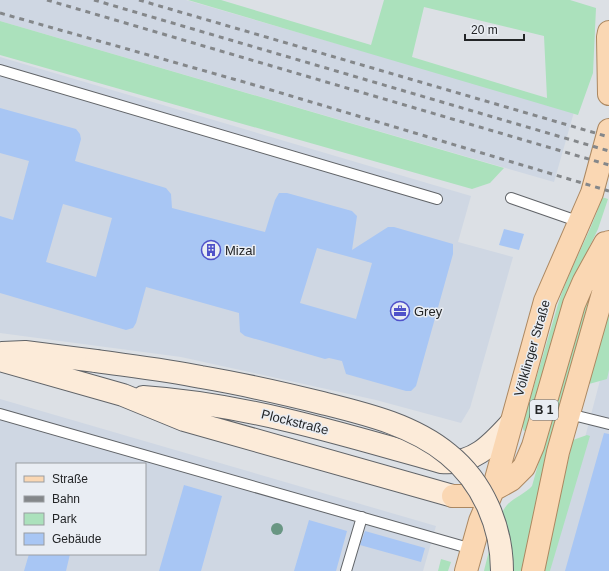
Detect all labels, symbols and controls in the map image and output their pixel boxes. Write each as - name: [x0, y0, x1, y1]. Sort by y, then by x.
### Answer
- scale bar: [465, 16, 524, 42]
- text: 20 m: [471, 23, 498, 37]
- building icon: Mizal: [200, 239, 222, 261]
- place label: Mizal: [225, 243, 255, 258]
- street label: Völklinger Straße: [511, 298, 553, 398]
- office icon: Grey: [389, 300, 411, 322]
- place label: Grey: [414, 304, 443, 319]
- road number: B 1: [530, 400, 558, 420]
- street label: Plockstraße: [260, 406, 330, 438]
- legend: [16, 463, 146, 555]
- text: Straße: [52, 472, 88, 486]
- text: Bahn: [52, 492, 80, 506]
- text: Park: [52, 512, 78, 526]
- text: Gebäude: [52, 532, 102, 546]

